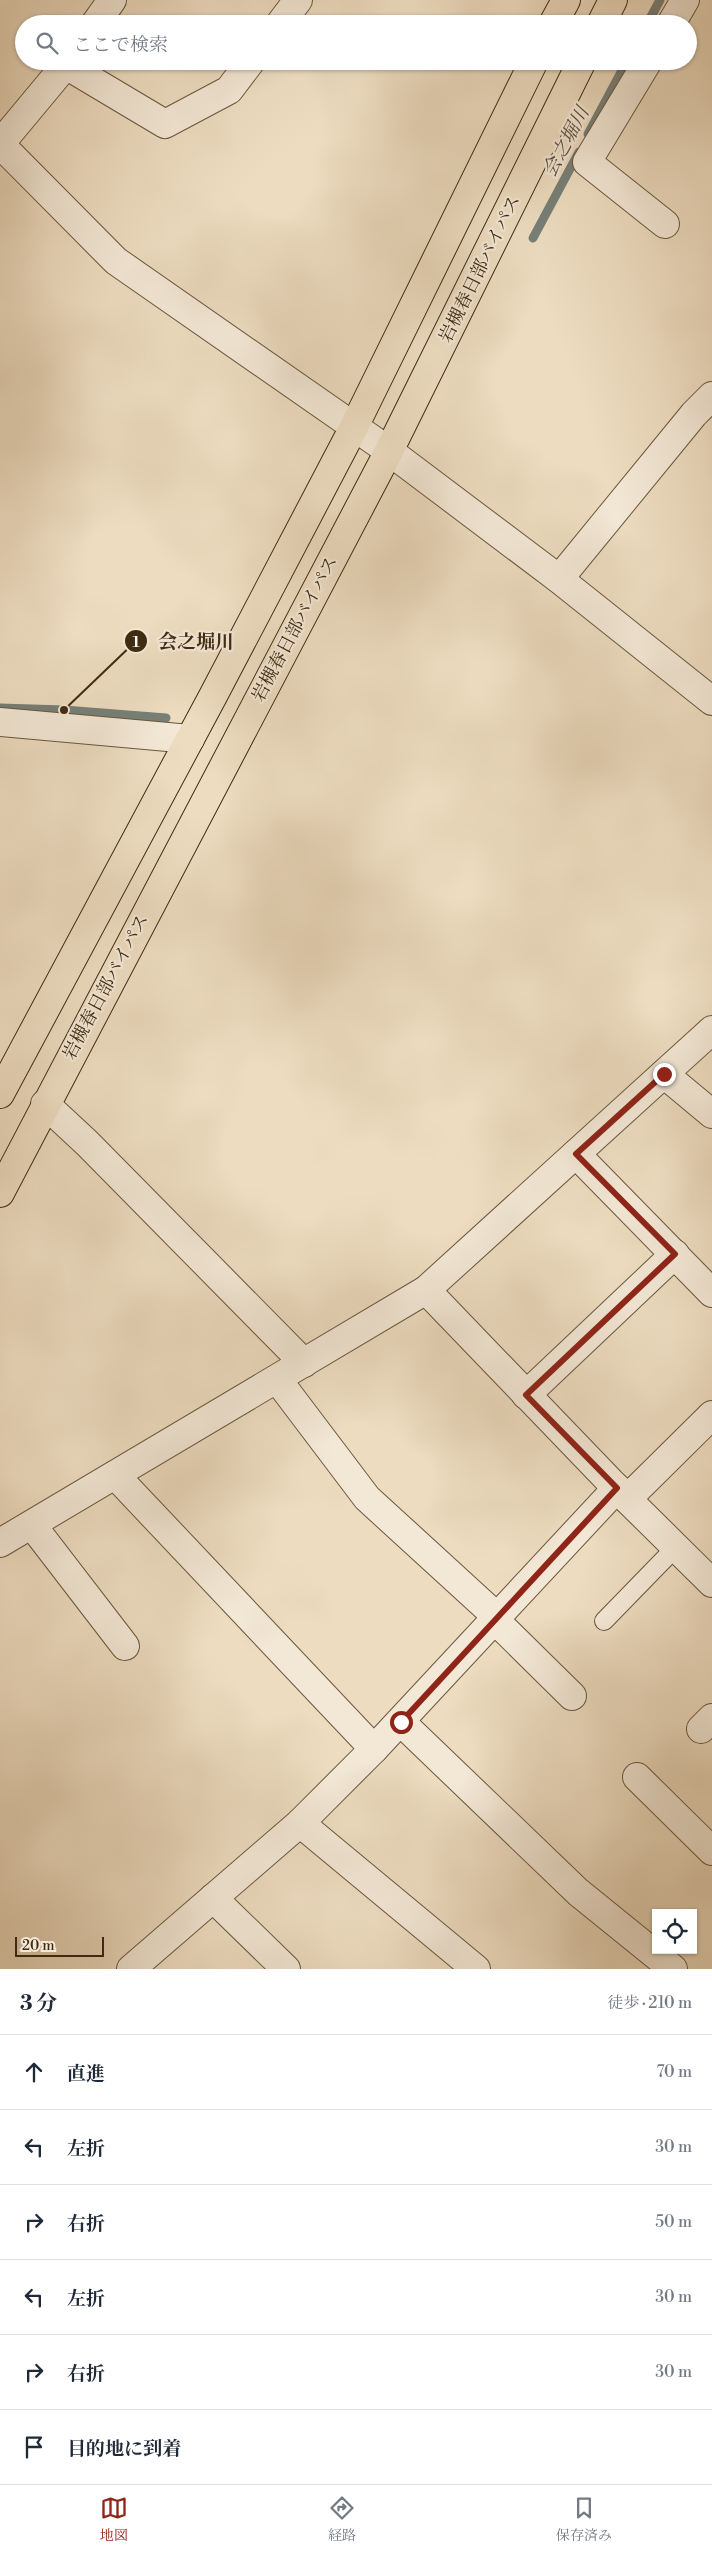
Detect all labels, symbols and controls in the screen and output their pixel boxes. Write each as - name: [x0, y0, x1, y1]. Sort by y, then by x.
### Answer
- search box: [15, 15, 697, 70]
- icon: search: [33, 29, 61, 57]
- text: ここで検索: [73, 33, 168, 57]
- water label: 会之堀川: [538, 101, 595, 181]
- street label: 岩槻春日部バイパス: [434, 191, 526, 347]
- street label: 岩槻春日部バイパス: [247, 552, 343, 706]
- callout: 会之堀川: [123, 624, 244, 658]
- text: 会之堀川: [158, 630, 234, 654]
- text: 1: [132, 633, 140, 652]
- street label: 岩槻春日部バイパス: [58, 910, 154, 1064]
- route end: [653, 1063, 676, 1086]
- route start: [390, 1711, 413, 1734]
- map controls: [652, 1909, 697, 1954]
- button: locate: [652, 1909, 697, 1954]
- scale bar: [15, 1934, 104, 1957]
- text: 20 m: [22, 1937, 54, 1955]
- text: 3 分: [20, 1991, 57, 2017]
- text: 徒歩 · 210 m: [607, 1993, 692, 2013]
- icon: ahead: [20, 2058, 48, 2086]
- text: 直進: [67, 2062, 105, 2086]
- text: 70 m: [656, 2062, 692, 2082]
- icon: left: [20, 2133, 48, 2161]
- text: 左折: [67, 2137, 105, 2161]
- text: 30 m: [655, 2137, 692, 2157]
- icon: right: [20, 2208, 48, 2236]
- text: 右折: [67, 2212, 105, 2236]
- text: 50 m: [655, 2212, 692, 2232]
- icon: left: [20, 2283, 48, 2311]
- text: 左折: [67, 2287, 105, 2311]
- text: 30 m: [655, 2287, 692, 2307]
- icon: right: [20, 2358, 48, 2386]
- text: 右折: [67, 2362, 105, 2386]
- text: 30 m: [655, 2362, 692, 2382]
- icon: arrive: [20, 2433, 48, 2461]
- text: 目的地に到着: [67, 2437, 181, 2461]
- tab: 地図: [100, 2494, 128, 2545]
- tab: 経路: [328, 2494, 356, 2545]
- tab: 保存済み: [556, 2494, 612, 2545]

